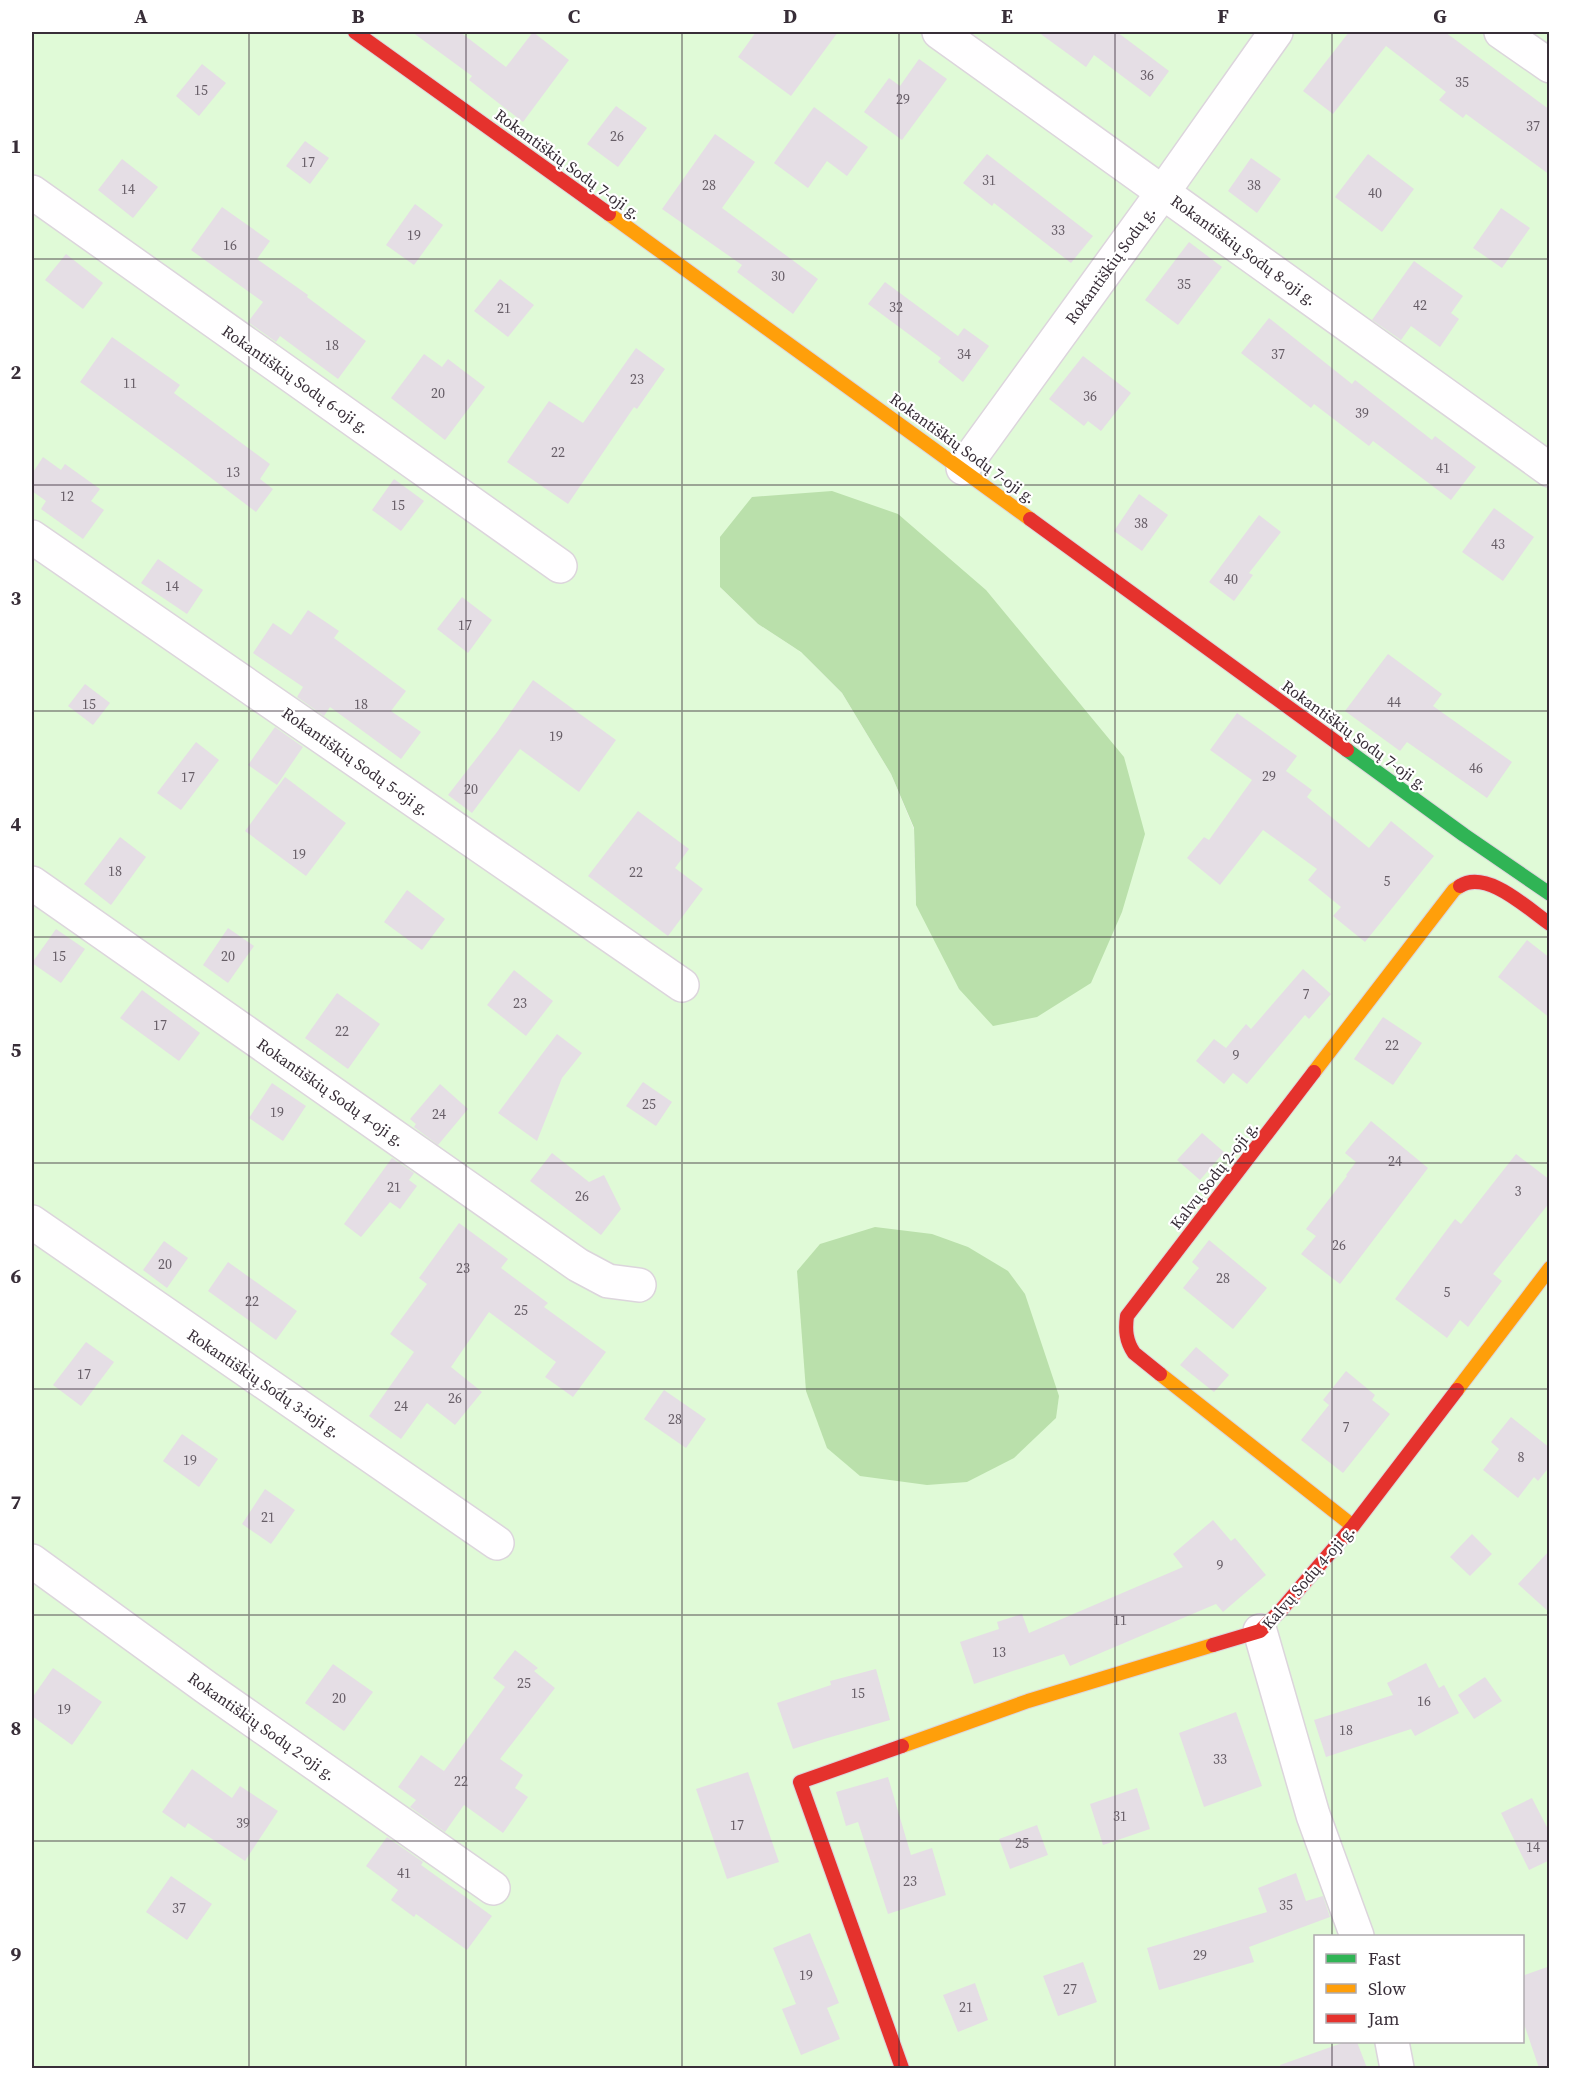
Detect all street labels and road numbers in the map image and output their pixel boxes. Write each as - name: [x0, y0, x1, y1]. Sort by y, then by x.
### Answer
- street label: Rokantiškių Sodų 7-oji g.: [491, 104, 645, 224]
- street label: Rokantiškių Sodų 8-oji g.: [1167, 190, 1321, 310]
- street label: Rokantiškių Sodų g.: [1060, 202, 1160, 328]
- street label: Rokantiškių Sodų 6-oji g.: [218, 320, 374, 438]
- street label: Rokantiškių Sodų 7-oji g.: [886, 388, 1040, 508]
- street label: Rokantiškių Sodų 7-oji g.: [1278, 675, 1432, 795]
- street label: Rokantiškių Sodų 5-oji g.: [278, 702, 434, 820]
- street label: Rokantiškių Sodų 4-oji g.: [253, 1033, 409, 1151]
- street label: Kalvų Sodų 2-oji g.: [1165, 1116, 1263, 1234]
- street label: Rokantiškių Sodų 3-ioji g.: [183, 1324, 345, 1442]
- street label: Kalvų Sodų 4-oji g.: [1257, 1520, 1359, 1634]
- street label: Rokantiškių Sodų 2-oji g.: [184, 1667, 340, 1785]

